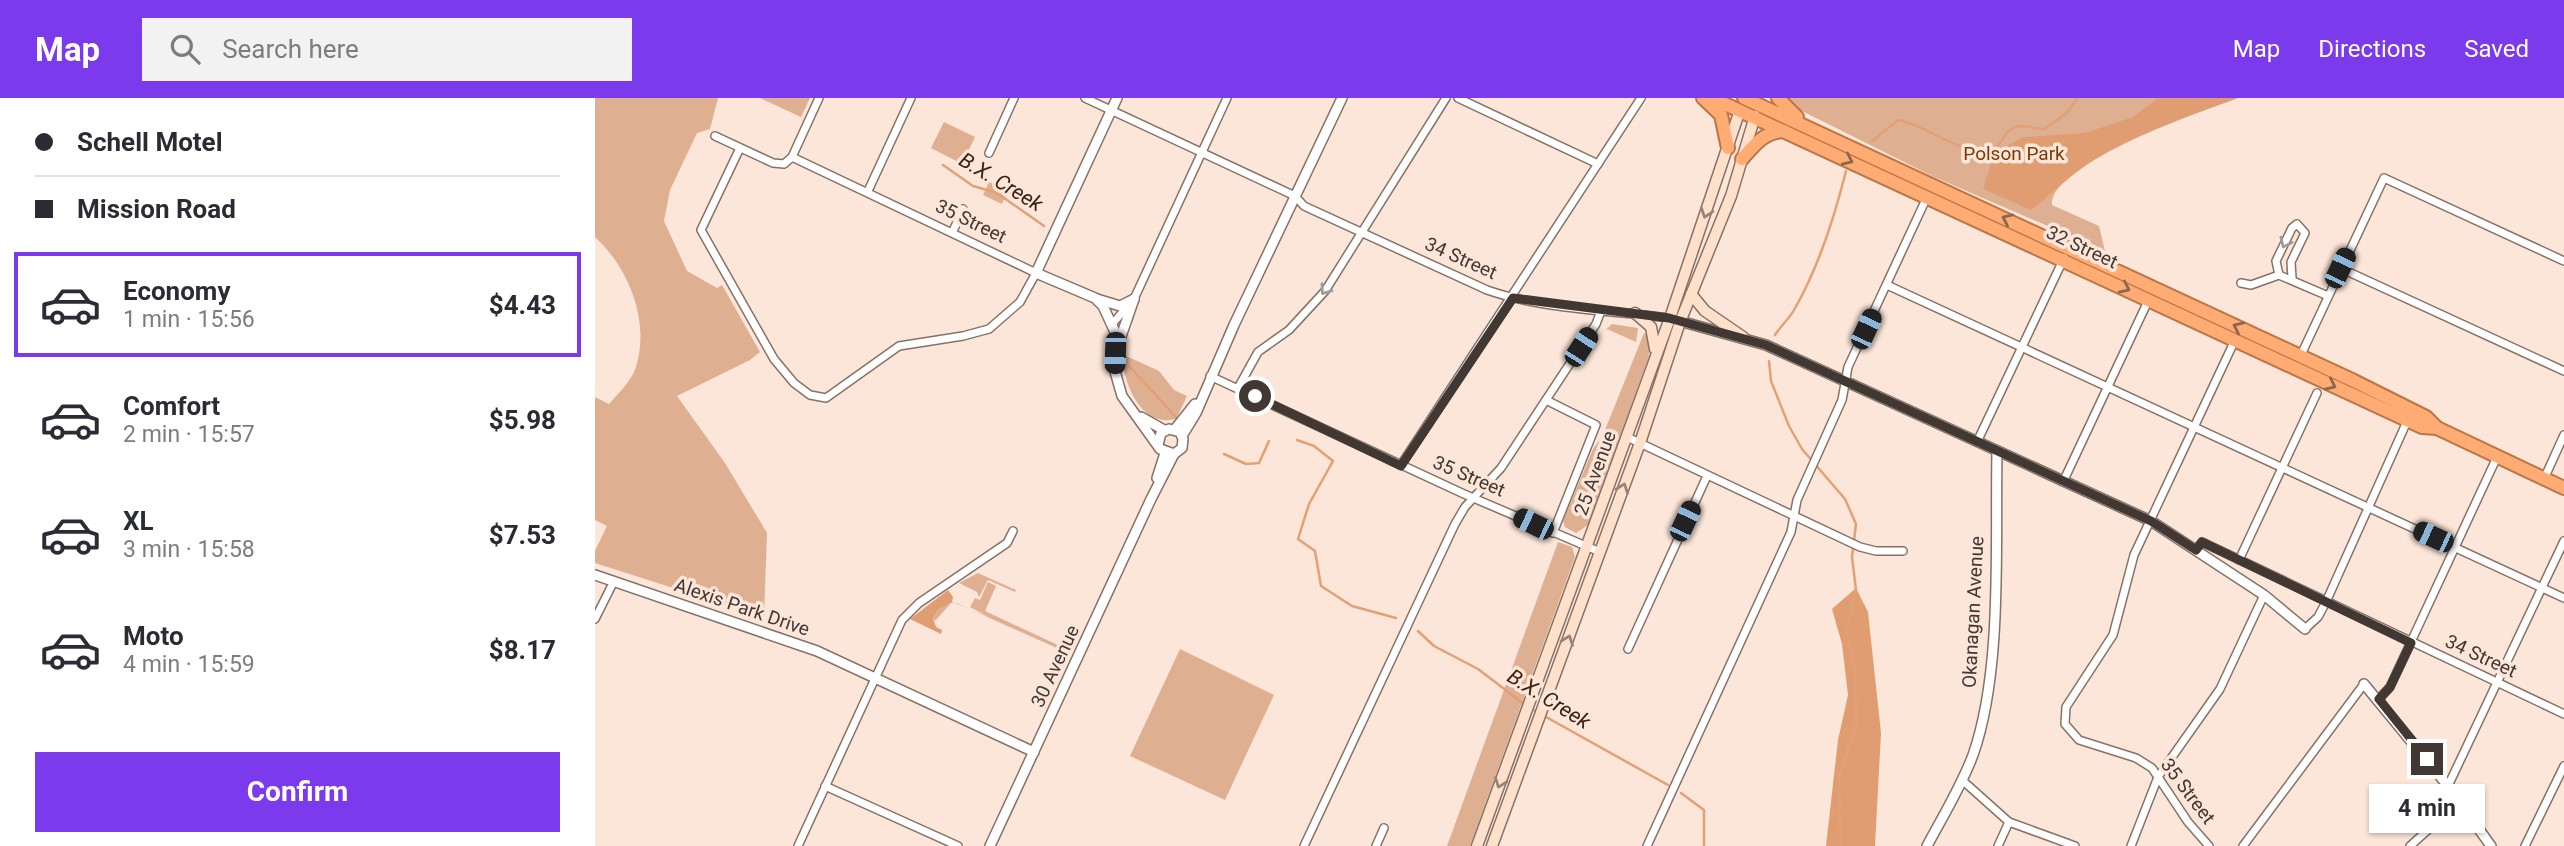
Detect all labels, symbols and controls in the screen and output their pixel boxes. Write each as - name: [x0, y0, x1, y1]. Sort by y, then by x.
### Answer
- search box: [142, 18, 632, 81]
- text: Map: [35, 30, 100, 69]
- icon: search: [166, 30, 204, 68]
- text: Search here: [222, 34, 359, 64]
- text: Map: [2233, 35, 2280, 63]
- text: Directions: [2318, 35, 2426, 63]
- text: Saved: [2464, 35, 2529, 63]
- text: Schell Motel: [77, 127, 223, 157]
- park label: Polson Park: [1963, 142, 2065, 165]
- water label: B.X. Creek: [955, 148, 1048, 217]
- one-way arrow: [1841, 152, 1854, 166]
- text: Mission Road: [77, 194, 236, 224]
- street label: 35 Street: [932, 194, 1010, 248]
- one-way arrow: [1700, 207, 1715, 219]
- one-way arrow: [2002, 213, 2014, 227]
- street label: 32 Street: [2043, 220, 2121, 274]
- street label: 34 Street: [1422, 232, 1500, 284]
- one-way arrow: [2279, 236, 2293, 248]
- car: [2322, 245, 2359, 291]
- icon: car: [39, 273, 102, 336]
- text: Economy: [123, 276, 230, 306]
- one-way arrow: [2118, 280, 2131, 294]
- one-way arrow: [1321, 282, 1333, 295]
- text: $4.43: [489, 290, 556, 320]
- text: 1 min · 15:56: [123, 306, 255, 333]
- car: [1848, 306, 1885, 352]
- one-way arrow: [2233, 321, 2246, 335]
- car: [1561, 324, 1602, 370]
- car: [1104, 332, 1127, 374]
- one-way arrow: [2324, 376, 2337, 390]
- route start: [1239, 380, 1271, 412]
- icon: car: [39, 388, 102, 451]
- text: Comfort: [123, 391, 220, 421]
- text: $5.98: [489, 405, 556, 435]
- text: 2 min · 15:57: [123, 421, 255, 448]
- street label: 25 Avenue: [1569, 428, 1621, 518]
- street label: 35 Street: [1429, 451, 1509, 501]
- one-way arrow: [1615, 482, 1629, 494]
- car: [1667, 498, 1704, 544]
- icon: car: [39, 503, 102, 566]
- car: [1510, 505, 1557, 543]
- text: XL: [123, 506, 154, 536]
- car: [2410, 519, 2457, 555]
- text: $7.53: [489, 520, 556, 550]
- street label: Okanagan Avenue: [1958, 535, 1988, 689]
- text: 3 min · 15:58: [123, 536, 255, 563]
- street label: Alexis Park Drive: [671, 573, 813, 641]
- icon: car: [39, 618, 102, 681]
- text: Moto: [123, 621, 184, 651]
- street label: 30 Avenue: [1026, 621, 1084, 711]
- street label: 34 Street: [2442, 629, 2520, 683]
- one-way arrow: [1560, 634, 1574, 646]
- text: $8.17: [489, 635, 556, 665]
- text: 4 min · 15:59: [123, 651, 255, 678]
- water label: B.X. Creek: [1503, 664, 1595, 734]
- route end: [2411, 743, 2443, 775]
- button: Confirm: [35, 752, 560, 832]
- street label: 35 Street: [2156, 754, 2220, 828]
- one-way arrow: [1494, 776, 1508, 788]
- callout: 4 min: [2369, 784, 2485, 832]
- text: 4 min: [2398, 795, 2456, 822]

